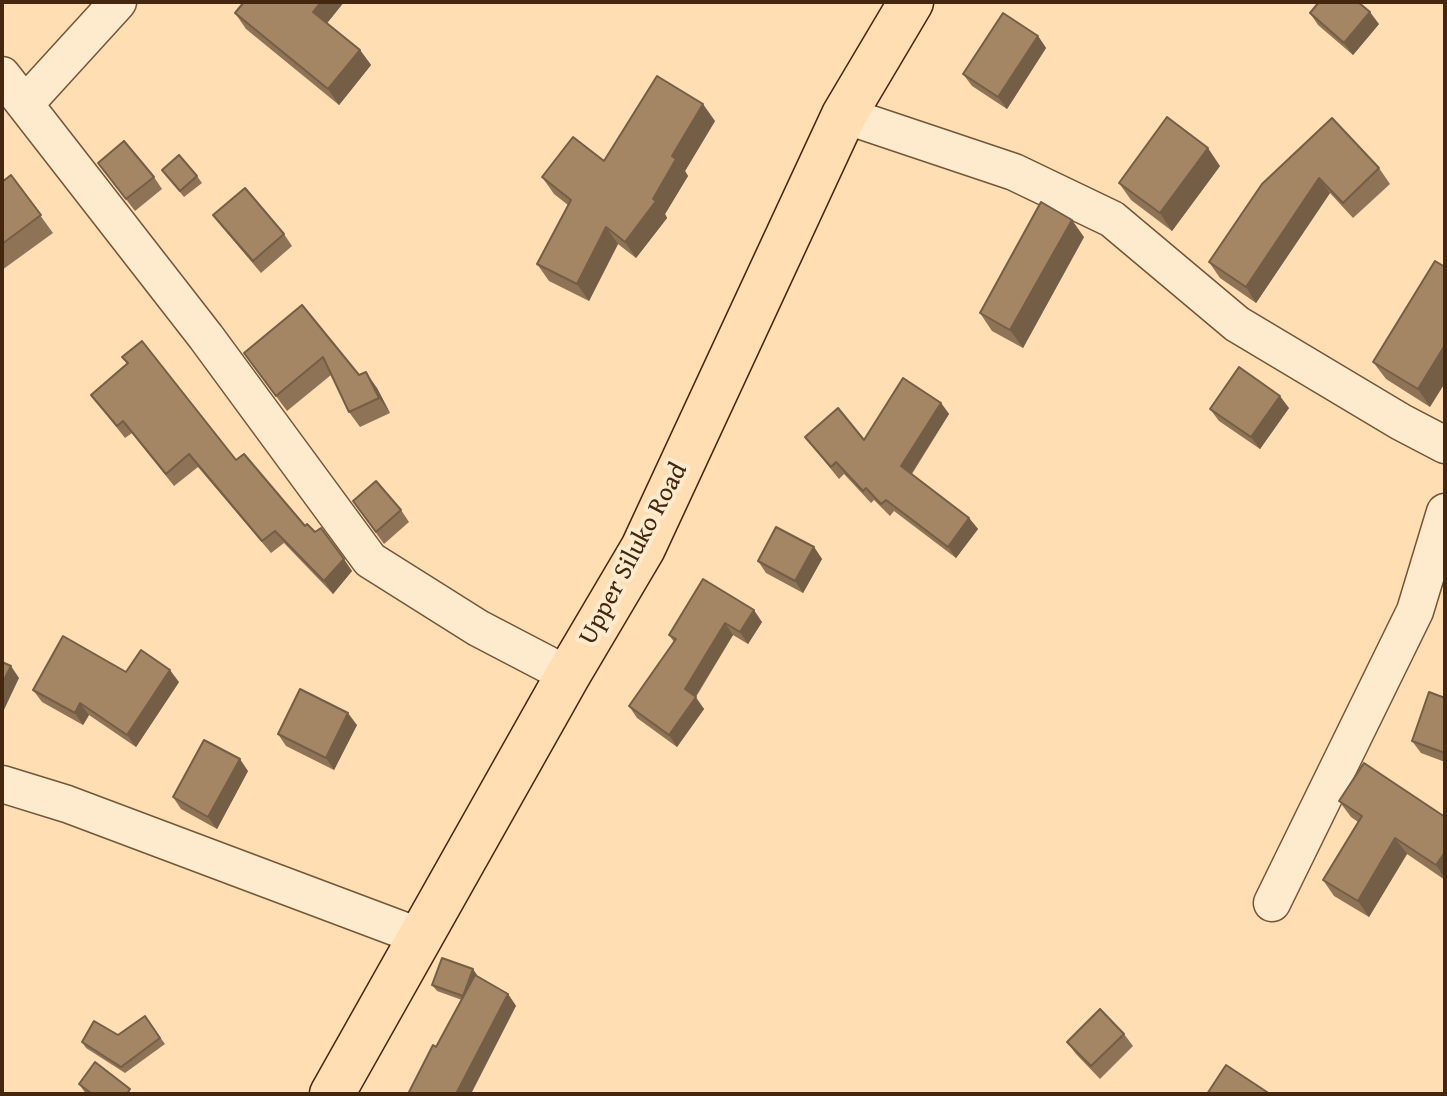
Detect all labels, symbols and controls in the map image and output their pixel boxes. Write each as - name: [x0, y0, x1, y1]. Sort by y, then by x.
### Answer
- street label: Upper Siluko Road: [573, 458, 695, 650]

